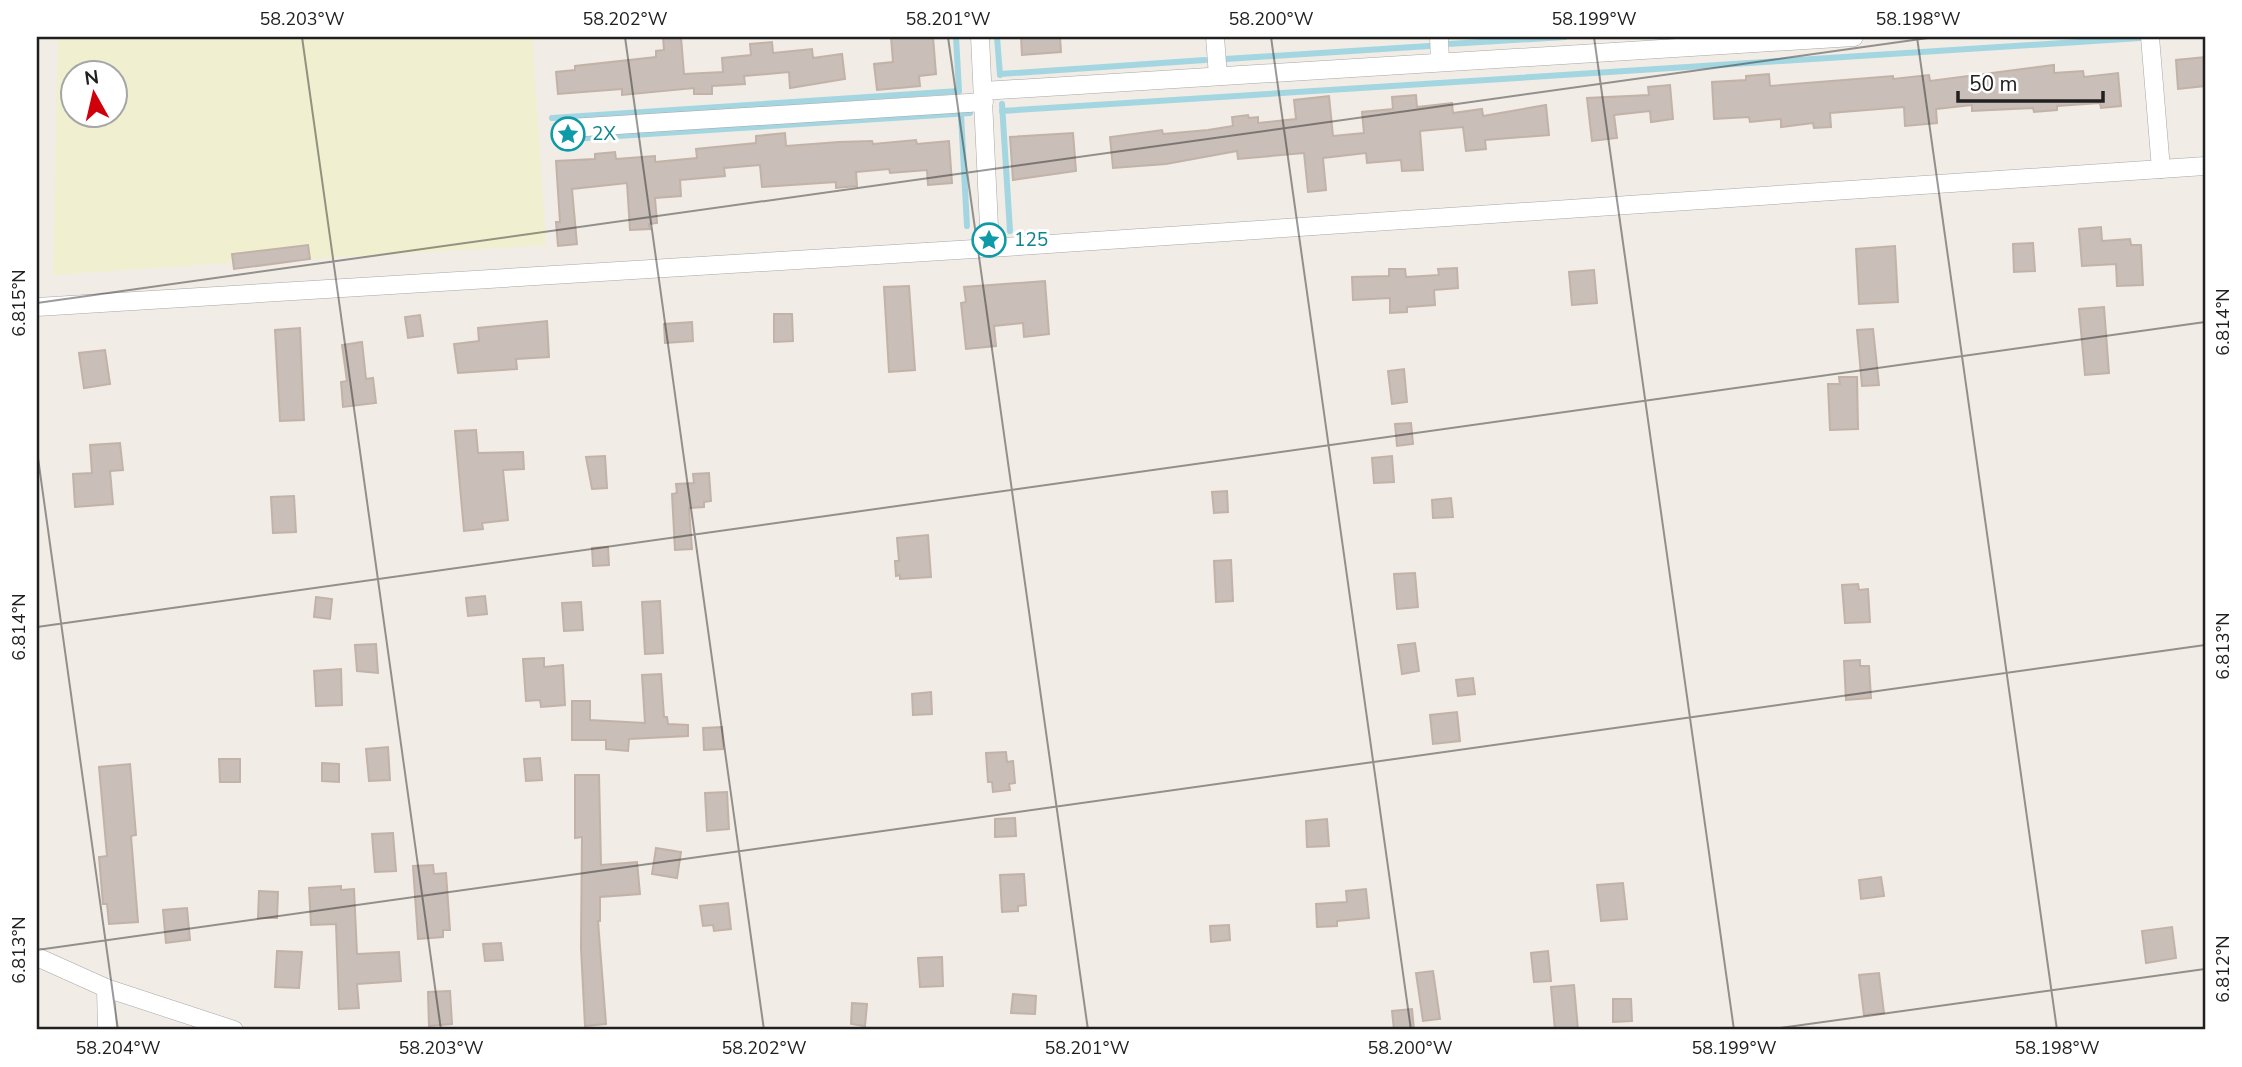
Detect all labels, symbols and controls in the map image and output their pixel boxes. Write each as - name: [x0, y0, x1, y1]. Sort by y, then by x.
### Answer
- text: 58.203°W: [260, 7, 345, 31]
- text: 58.202°W: [583, 7, 668, 31]
- text: 58.201°W: [906, 7, 991, 31]
- text: 58.200°W: [1229, 7, 1314, 31]
- text: 58.199°W: [1552, 7, 1637, 31]
- text: 58.198°W: [1876, 7, 1961, 31]
- north arrow: [60, 60, 130, 130]
- scale bar: [1958, 60, 2104, 104]
- text: N: [83, 64, 101, 92]
- text: 50 m: [1969, 70, 2018, 98]
- place icon: 2X: [549, 115, 587, 153]
- place label: 2X: [592, 121, 616, 147]
- place icon: 125: [970, 221, 1008, 259]
- place label: 125: [1014, 227, 1048, 253]
- text: 6.815°N: [7, 269, 31, 337]
- text: 6.814°N: [2211, 288, 2235, 356]
- text: 6.814°N: [7, 593, 31, 661]
- text: 6.813°N: [2211, 612, 2235, 680]
- text: 6.813°N: [7, 916, 31, 984]
- text: 6.812°N: [2211, 935, 2235, 1003]
- text: 58.204°W: [76, 1036, 161, 1060]
- text: 58.203°W: [399, 1036, 484, 1060]
- text: 58.202°W: [722, 1036, 807, 1060]
- text: 58.201°W: [1045, 1036, 1130, 1060]
- text: 58.200°W: [1368, 1036, 1453, 1060]
- text: 58.199°W: [1692, 1036, 1777, 1060]
- text: 58.198°W: [2015, 1036, 2100, 1060]

